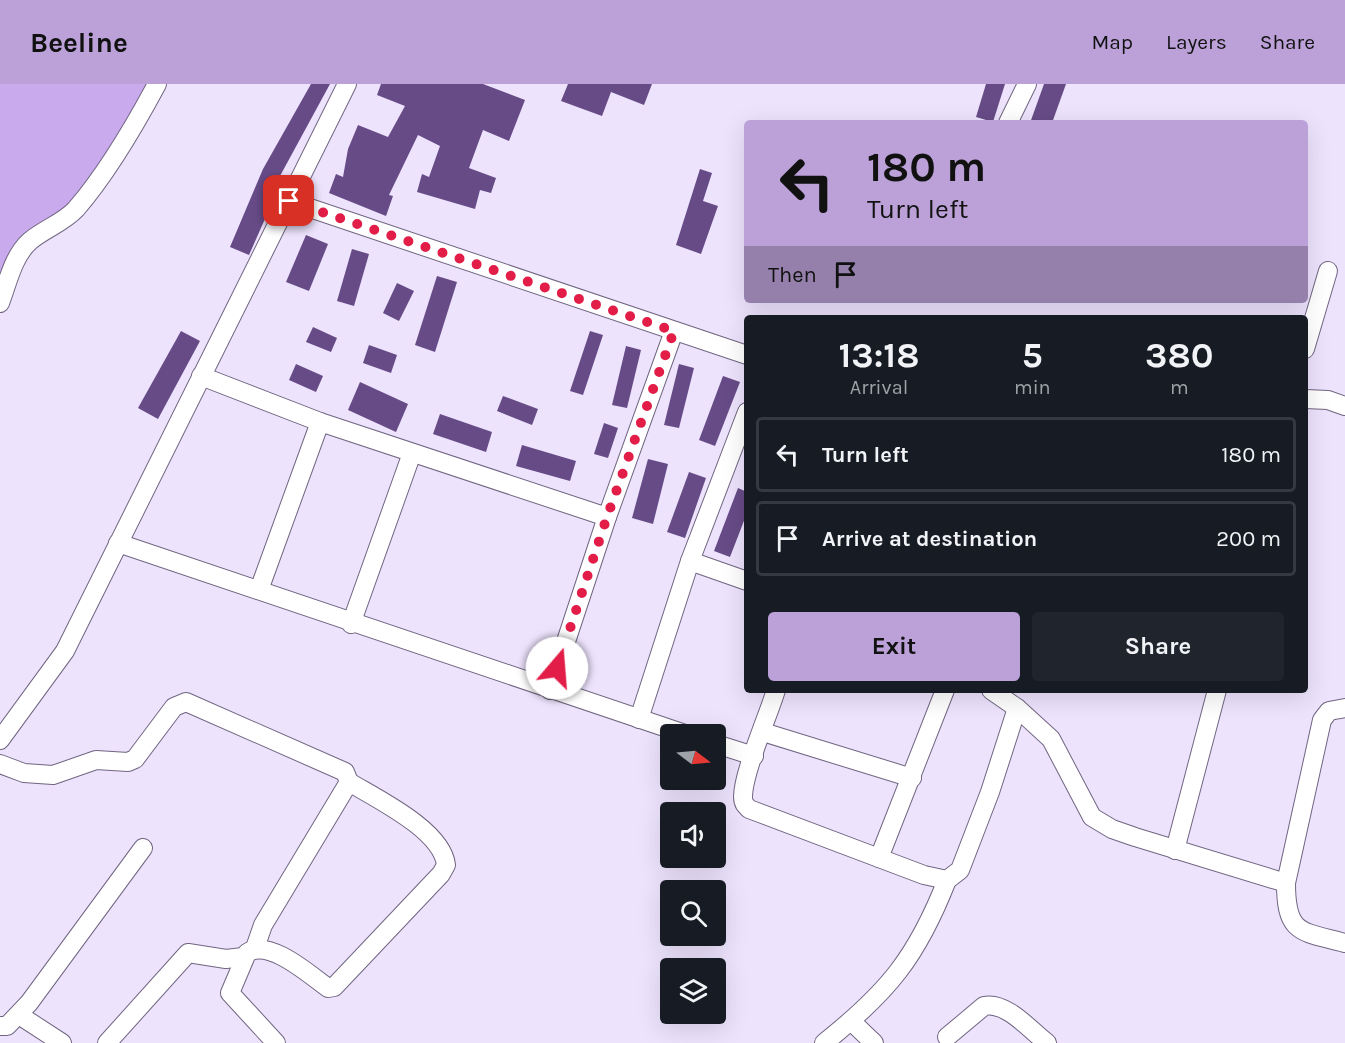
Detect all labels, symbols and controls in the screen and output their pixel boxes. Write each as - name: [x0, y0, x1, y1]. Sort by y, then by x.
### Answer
- text: Beeline: [30, 26, 128, 59]
- text: Map: [1091, 30, 1133, 54]
- text: Layers: [1166, 30, 1227, 54]
- text: Share: [1260, 30, 1315, 54]
- text: 180 m: [867, 142, 986, 192]
- icon: left: [768, 144, 846, 222]
- pin: [263, 175, 314, 226]
- icon: arrive: [272, 184, 305, 217]
- text: Turn left: [867, 193, 968, 225]
- icon: arrive: [829, 258, 862, 291]
- text: Then: [768, 262, 817, 288]
- text: 13:18: [838, 334, 919, 376]
- text: 5: [1022, 334, 1043, 376]
- text: 380: [1145, 334, 1214, 376]
- text: Arrival: [850, 376, 908, 399]
- text: min: [1014, 376, 1051, 399]
- text: m: [1170, 376, 1189, 399]
- icon: left: [771, 438, 804, 471]
- text: Turn left: [822, 442, 909, 468]
- text: 180 m: [1221, 442, 1281, 468]
- icon: arrive: [771, 522, 804, 555]
- text: Arrive at destination: [822, 526, 1037, 552]
- text: 200 m: [1216, 526, 1281, 552]
- button: Exit: [768, 612, 1020, 681]
- button: Share: [1032, 612, 1284, 681]
- position arrow: [525, 636, 589, 700]
- north arrow: [660, 724, 726, 790]
- map controls: [660, 724, 726, 1024]
- button: sound: [660, 802, 726, 868]
- button: search: [660, 880, 726, 946]
- button: layers: [660, 958, 726, 1024]

